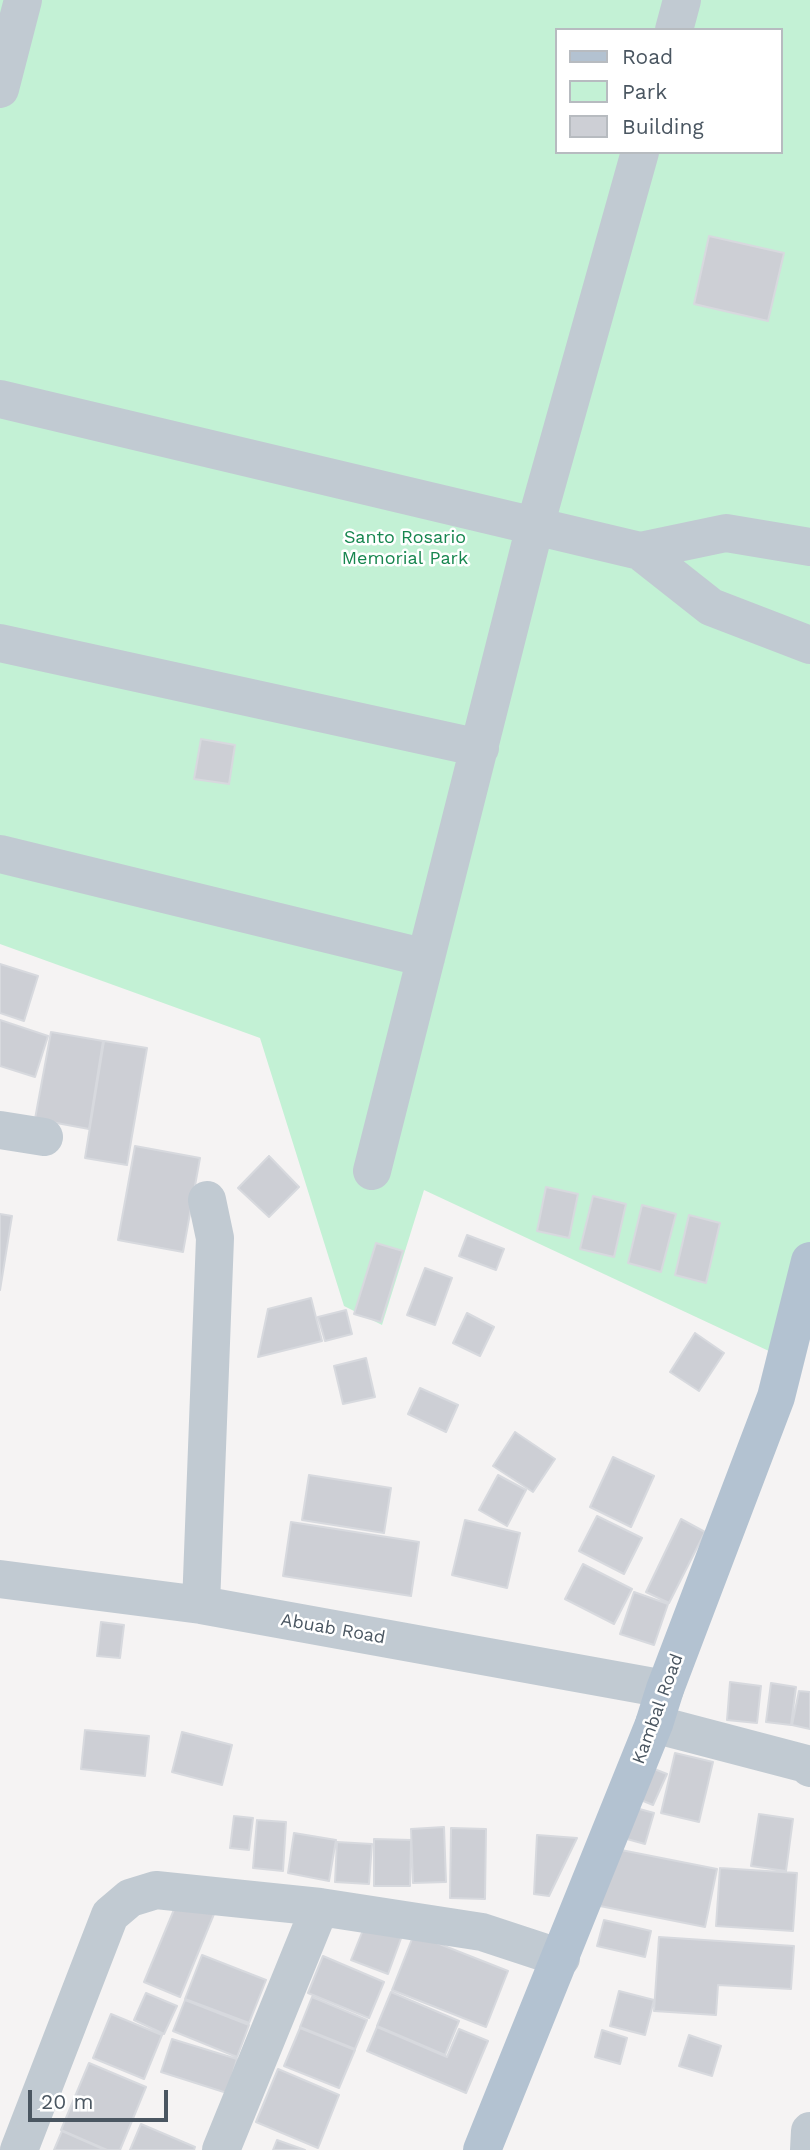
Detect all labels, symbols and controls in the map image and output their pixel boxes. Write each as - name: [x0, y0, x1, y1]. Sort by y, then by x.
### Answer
- legend: [554, 28, 782, 154]
- text: Road: [622, 44, 673, 69]
- text: Park: [622, 79, 667, 104]
- text: Building: [622, 114, 704, 139]
- park label: Santo Rosario Memorial Park: [342, 527, 468, 570]
- street label: Abuab Road: [279, 1609, 387, 1649]
- street label: Kambal Road: [628, 1651, 688, 1767]
- scale bar: [32, 2076, 172, 2120]
- text: 20 m: [41, 2089, 93, 2114]

